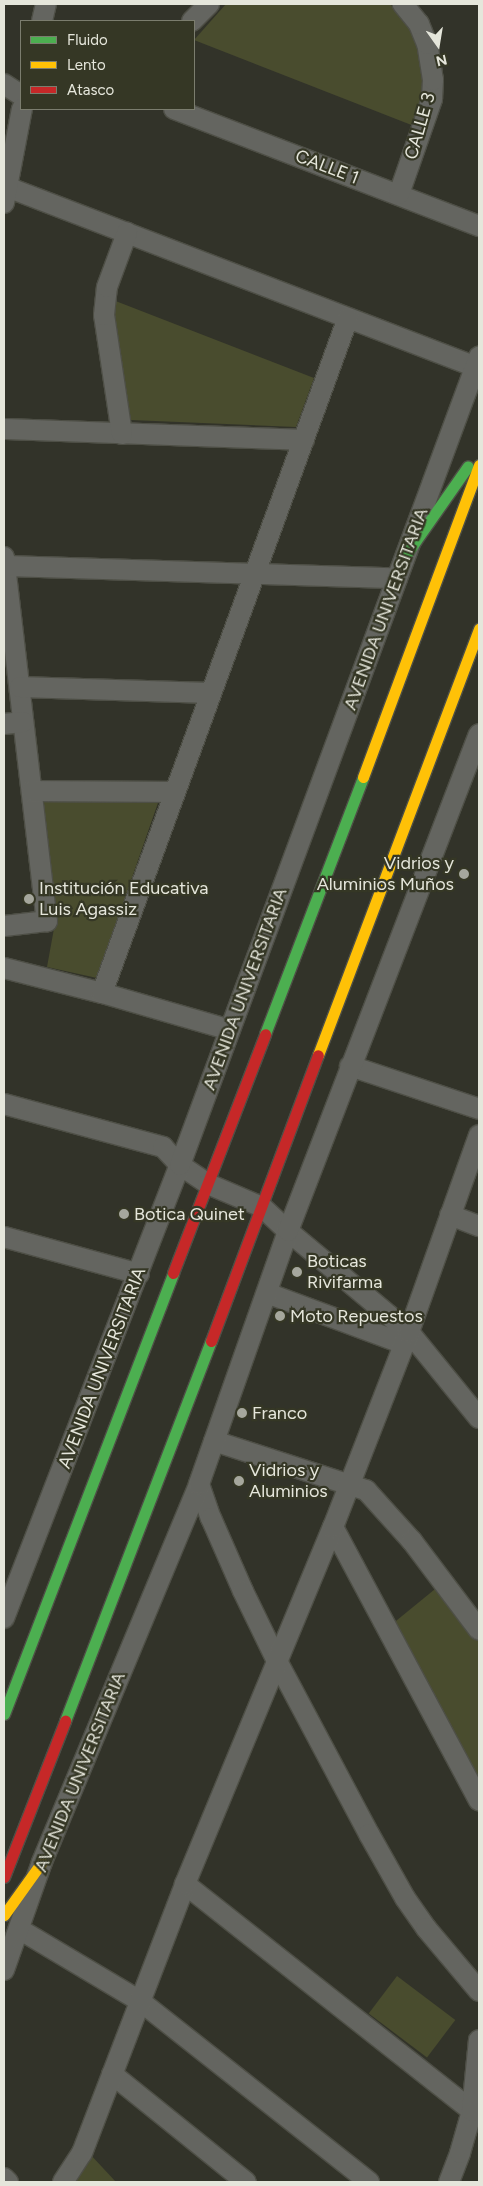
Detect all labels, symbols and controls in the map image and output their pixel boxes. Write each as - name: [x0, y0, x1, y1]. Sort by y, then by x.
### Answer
- legend: [20, 20, 195, 110]
- north arrow: [413, 20, 463, 70]
- text: Fluido: [67, 31, 108, 49]
- text: N: [434, 51, 449, 70]
- text: Lento: [67, 56, 106, 74]
- text: Atasco: [67, 81, 114, 99]
- street label: CALLE 3: [400, 90, 440, 162]
- street label: CALLE 1: [292, 145, 362, 189]
- street label: AVENIDA UNIVERSITARIA: [339, 505, 433, 713]
- place label: Vidrios y Aluminios Muños: [317, 853, 454, 896]
- marker: Vidrios y Aluminios Muños: [458, 868, 470, 880]
- place label: Institución Educativa Luis Agassiz: [39, 878, 208, 921]
- street label: AVENIDA UNIVERSITARIA: [198, 885, 292, 1093]
- marker: Institución Educativa Luis Agassiz: [23, 893, 35, 905]
- place label: Botica Quinet: [134, 1203, 245, 1225]
- marker: Botica Quinet: [118, 1208, 130, 1220]
- place label: Boticas Rivifarma: [307, 1251, 382, 1294]
- street label: AVENIDA UNIVERSITARIA: [54, 1264, 150, 1472]
- marker: Boticas Rivifarma: [291, 1266, 303, 1278]
- place label: Moto Repuestos: [290, 1305, 423, 1327]
- marker: Moto Repuestos: [274, 1310, 286, 1322]
- place label: Franco: [252, 1402, 307, 1424]
- marker: Franco: [236, 1407, 248, 1419]
- place label: Vidrios y Aluminios: [249, 1460, 328, 1502]
- marker: Vidrios y Aluminios: [233, 1475, 245, 1487]
- street label: AVENIDA UNIVERSITARIA: [30, 1669, 130, 1875]

